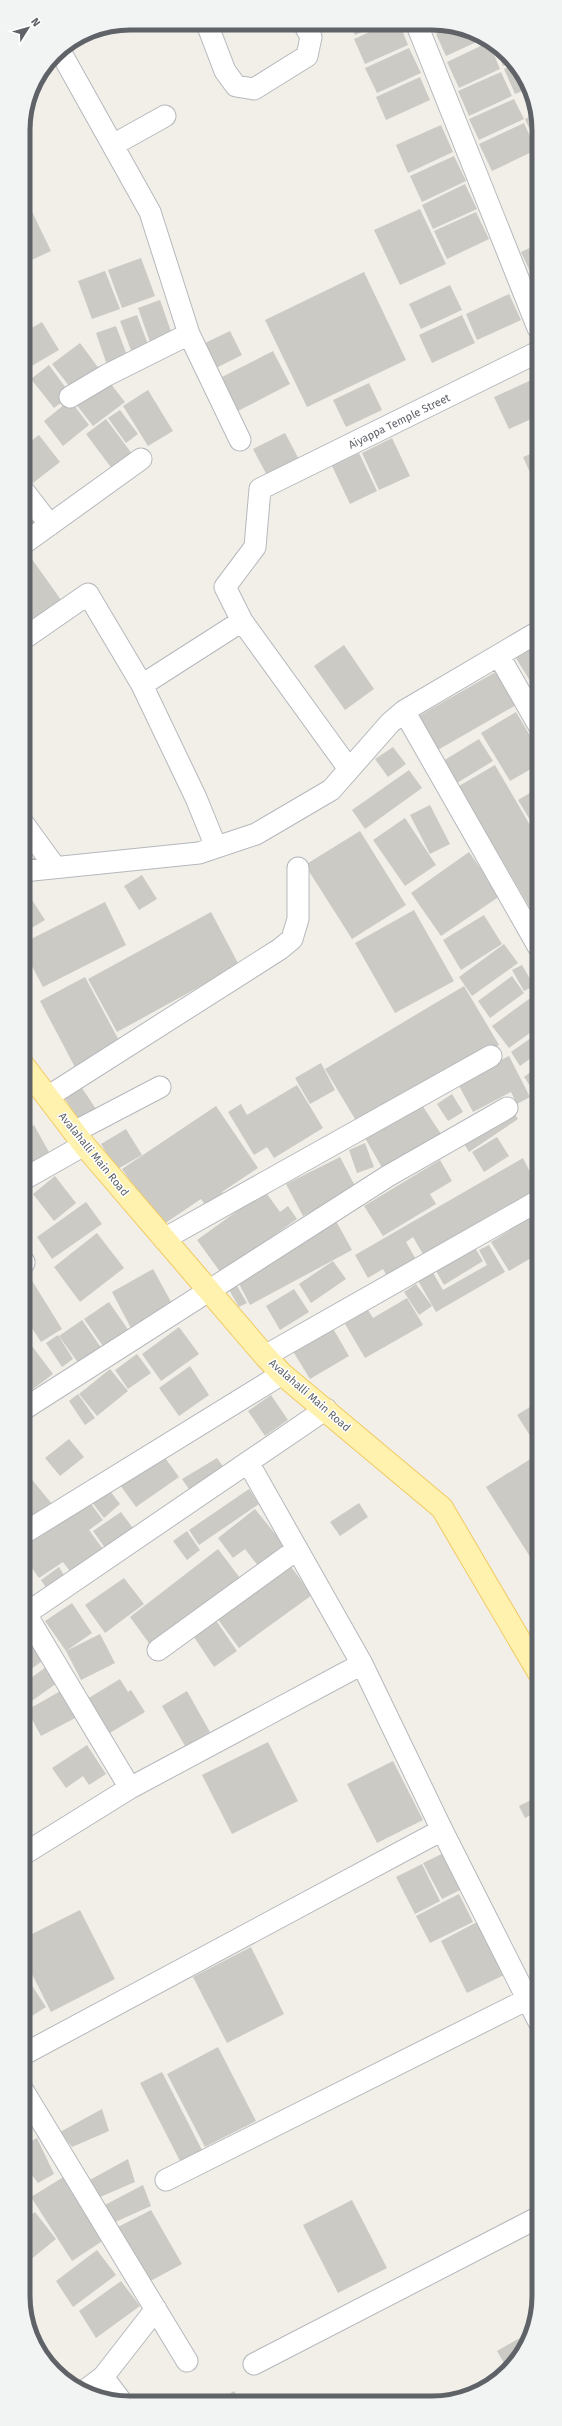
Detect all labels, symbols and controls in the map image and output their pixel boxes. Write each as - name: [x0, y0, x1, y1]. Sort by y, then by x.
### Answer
- north arrow: [8, 8, 48, 48]
- text: N: [28, 15, 43, 29]
- street label: Aiyappa Temple Street: [346, 391, 452, 452]
- street label: Avalahalli Main Road: [56, 1110, 131, 1199]
- street label: Avalahalli Main Road: [266, 1356, 353, 1434]

